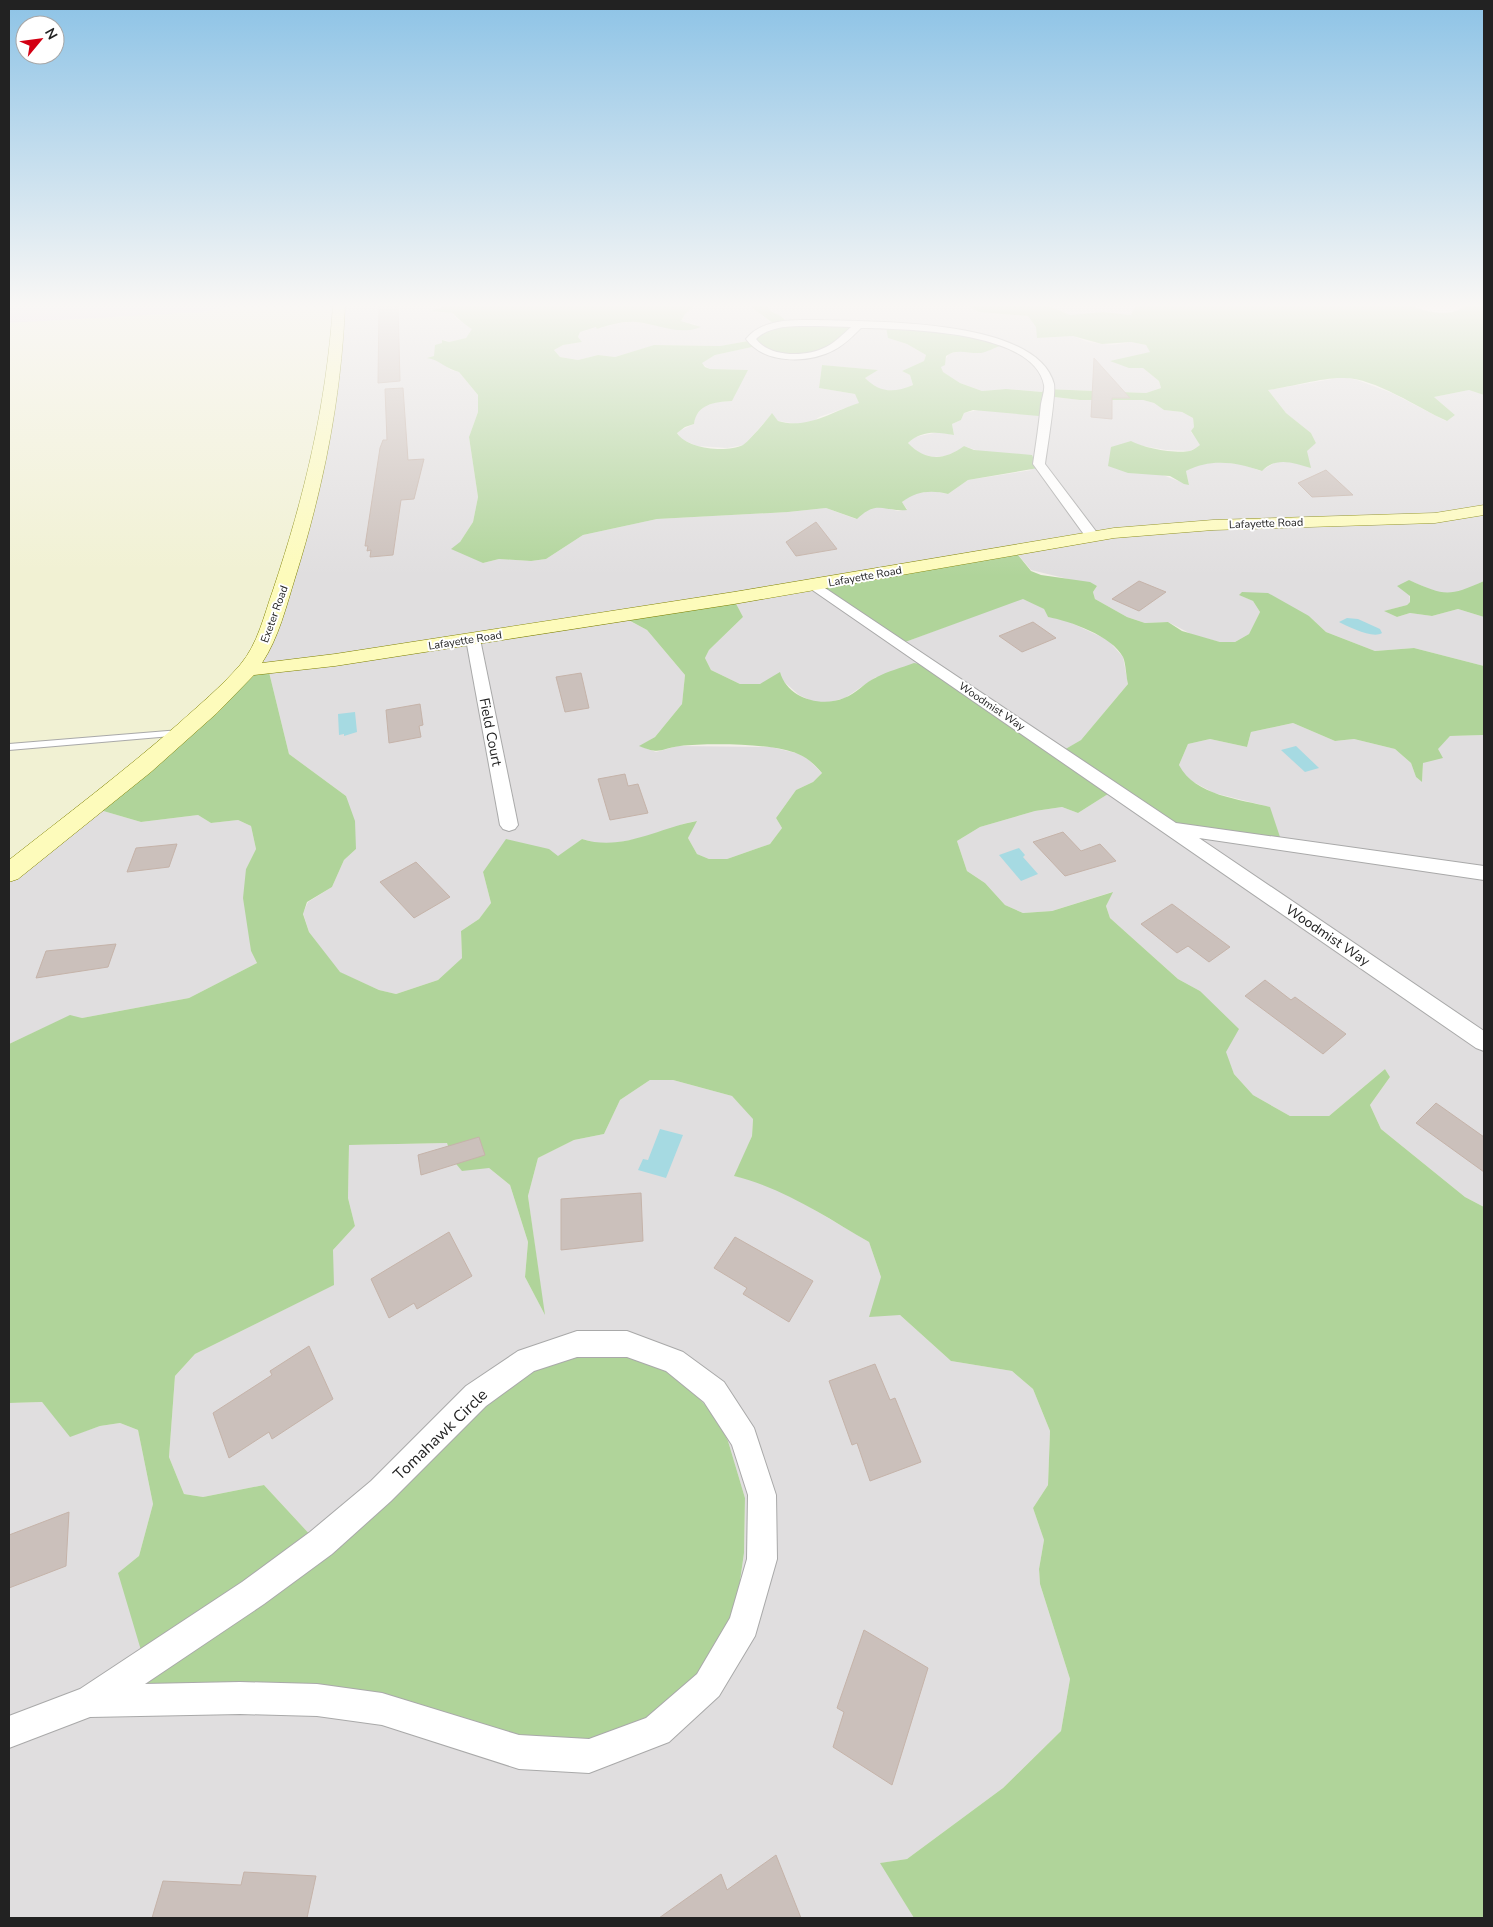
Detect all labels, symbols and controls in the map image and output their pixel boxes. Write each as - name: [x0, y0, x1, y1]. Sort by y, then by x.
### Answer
- north arrow: [15, 15, 65, 65]
- text: N: [40, 25, 62, 43]
- street label: Lafayette Road: [1229, 515, 1303, 532]
- street label: Lafayette Road: [827, 563, 903, 590]
- street label: Exeter Road: [257, 583, 292, 645]
- street label: Lafayette Road: [427, 627, 503, 654]
- street label: Woodmist Way: [956, 679, 1028, 734]
- street label: Field Court: [475, 696, 506, 768]
- street label: Woodmist Way: [1282, 900, 1374, 971]
- street label: Tomahawk Circle: [389, 1384, 493, 1485]

